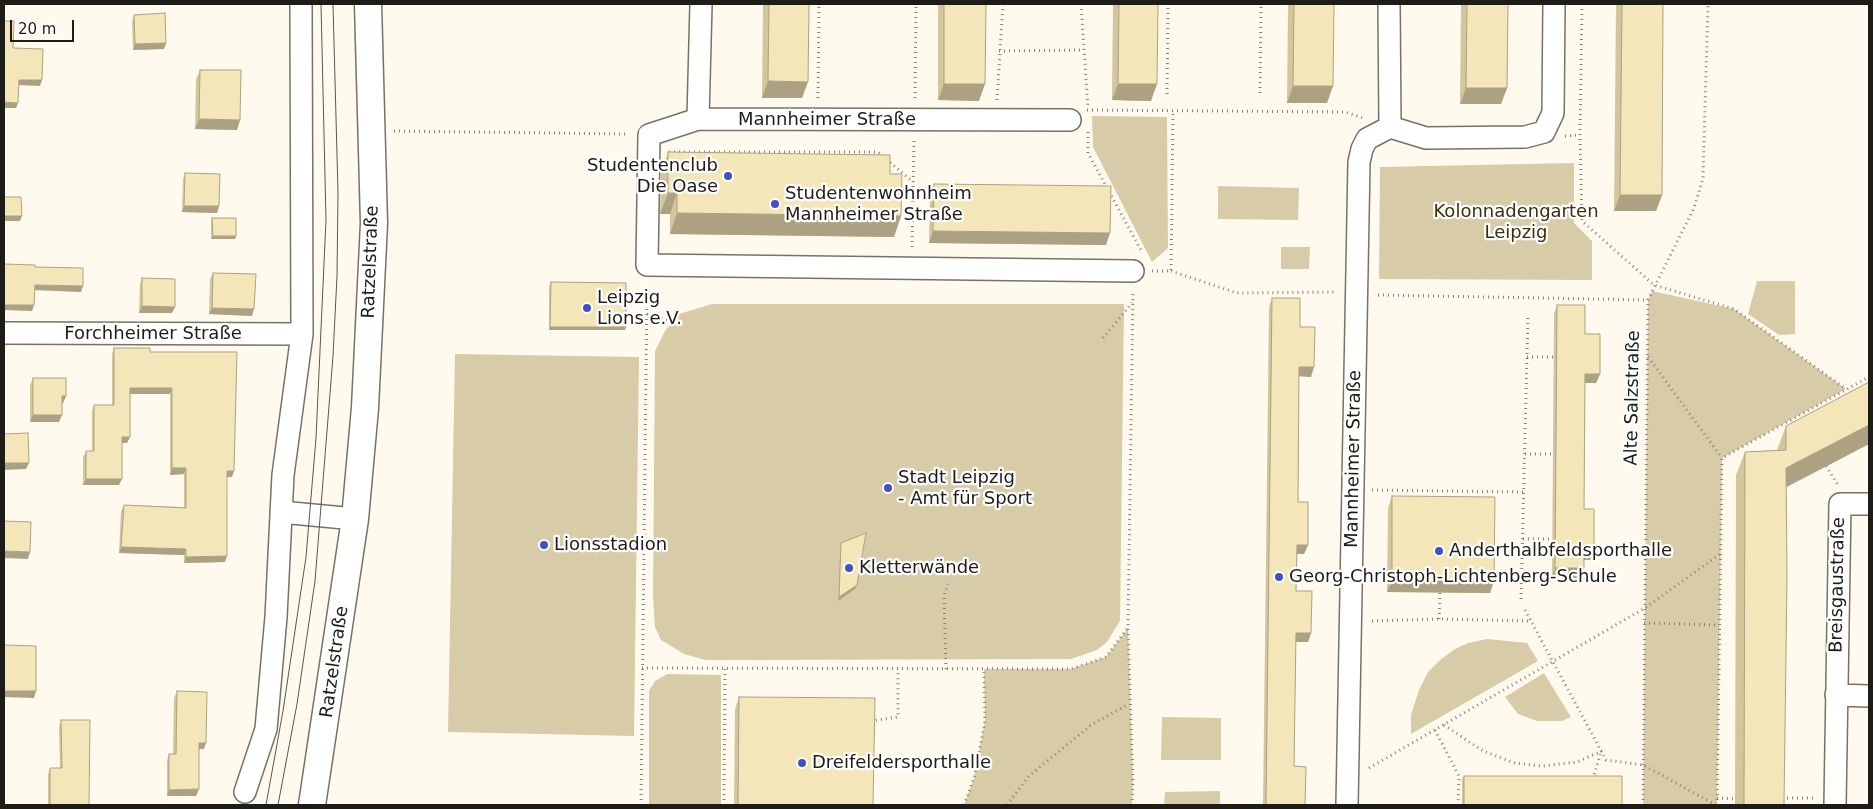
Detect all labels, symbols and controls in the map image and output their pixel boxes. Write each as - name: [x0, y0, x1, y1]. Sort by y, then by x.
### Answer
- scale bar: [12, 10, 76, 42]
- text: 20 m: [18, 20, 56, 38]
- street label: Mannheimer Straße: [738, 109, 916, 131]
- place label: Studentenclub Die Oase: [587, 155, 718, 198]
- marker: Studentenclub Die Oase: [722, 170, 734, 182]
- place label: Studentenwohnheim Mannheimer Straße: [785, 183, 972, 225]
- marker: Studentenwohnheim Mannheimer Straße: [769, 198, 781, 210]
- park label: Kolonnadengarten Leipzig: [1433, 201, 1599, 243]
- street label: Ratzelstraße: [358, 205, 384, 319]
- place label: Leipzig Lions e.V.: [597, 287, 682, 330]
- marker: Leipzig Lions e.V.: [581, 302, 593, 314]
- street label: Forchheimer Straße: [64, 323, 242, 345]
- street label: Alte Salzstraße: [1621, 330, 1645, 466]
- street label: Mannheimer Straße: [1342, 370, 1366, 548]
- place label: Stadt Leipzig - Amt für Sport: [898, 467, 1032, 509]
- marker: Stadt Leipzig - Amt für Sport: [882, 482, 894, 494]
- street label: Breisgaustraße: [1826, 517, 1850, 653]
- place label: Lionsstadion: [554, 534, 667, 556]
- marker: Lionsstadion: [538, 539, 550, 551]
- place label: Anderthalbfeldsporthalle: [1449, 540, 1672, 562]
- marker: Anderthalbfeldsporthalle: [1433, 545, 1445, 557]
- place label: Kletterwände: [859, 557, 979, 579]
- marker: Kletterwände: [843, 562, 855, 574]
- place label: Georg-Christoph-Lichtenberg-Schule: [1289, 566, 1617, 588]
- marker: Georg-Christoph-Lichtenberg-Schule: [1273, 571, 1285, 583]
- street label: Ratzelstraße: [316, 605, 354, 719]
- place label: Dreifeldersporthalle: [812, 752, 991, 774]
- marker: Dreifeldersporthalle: [796, 757, 808, 769]

